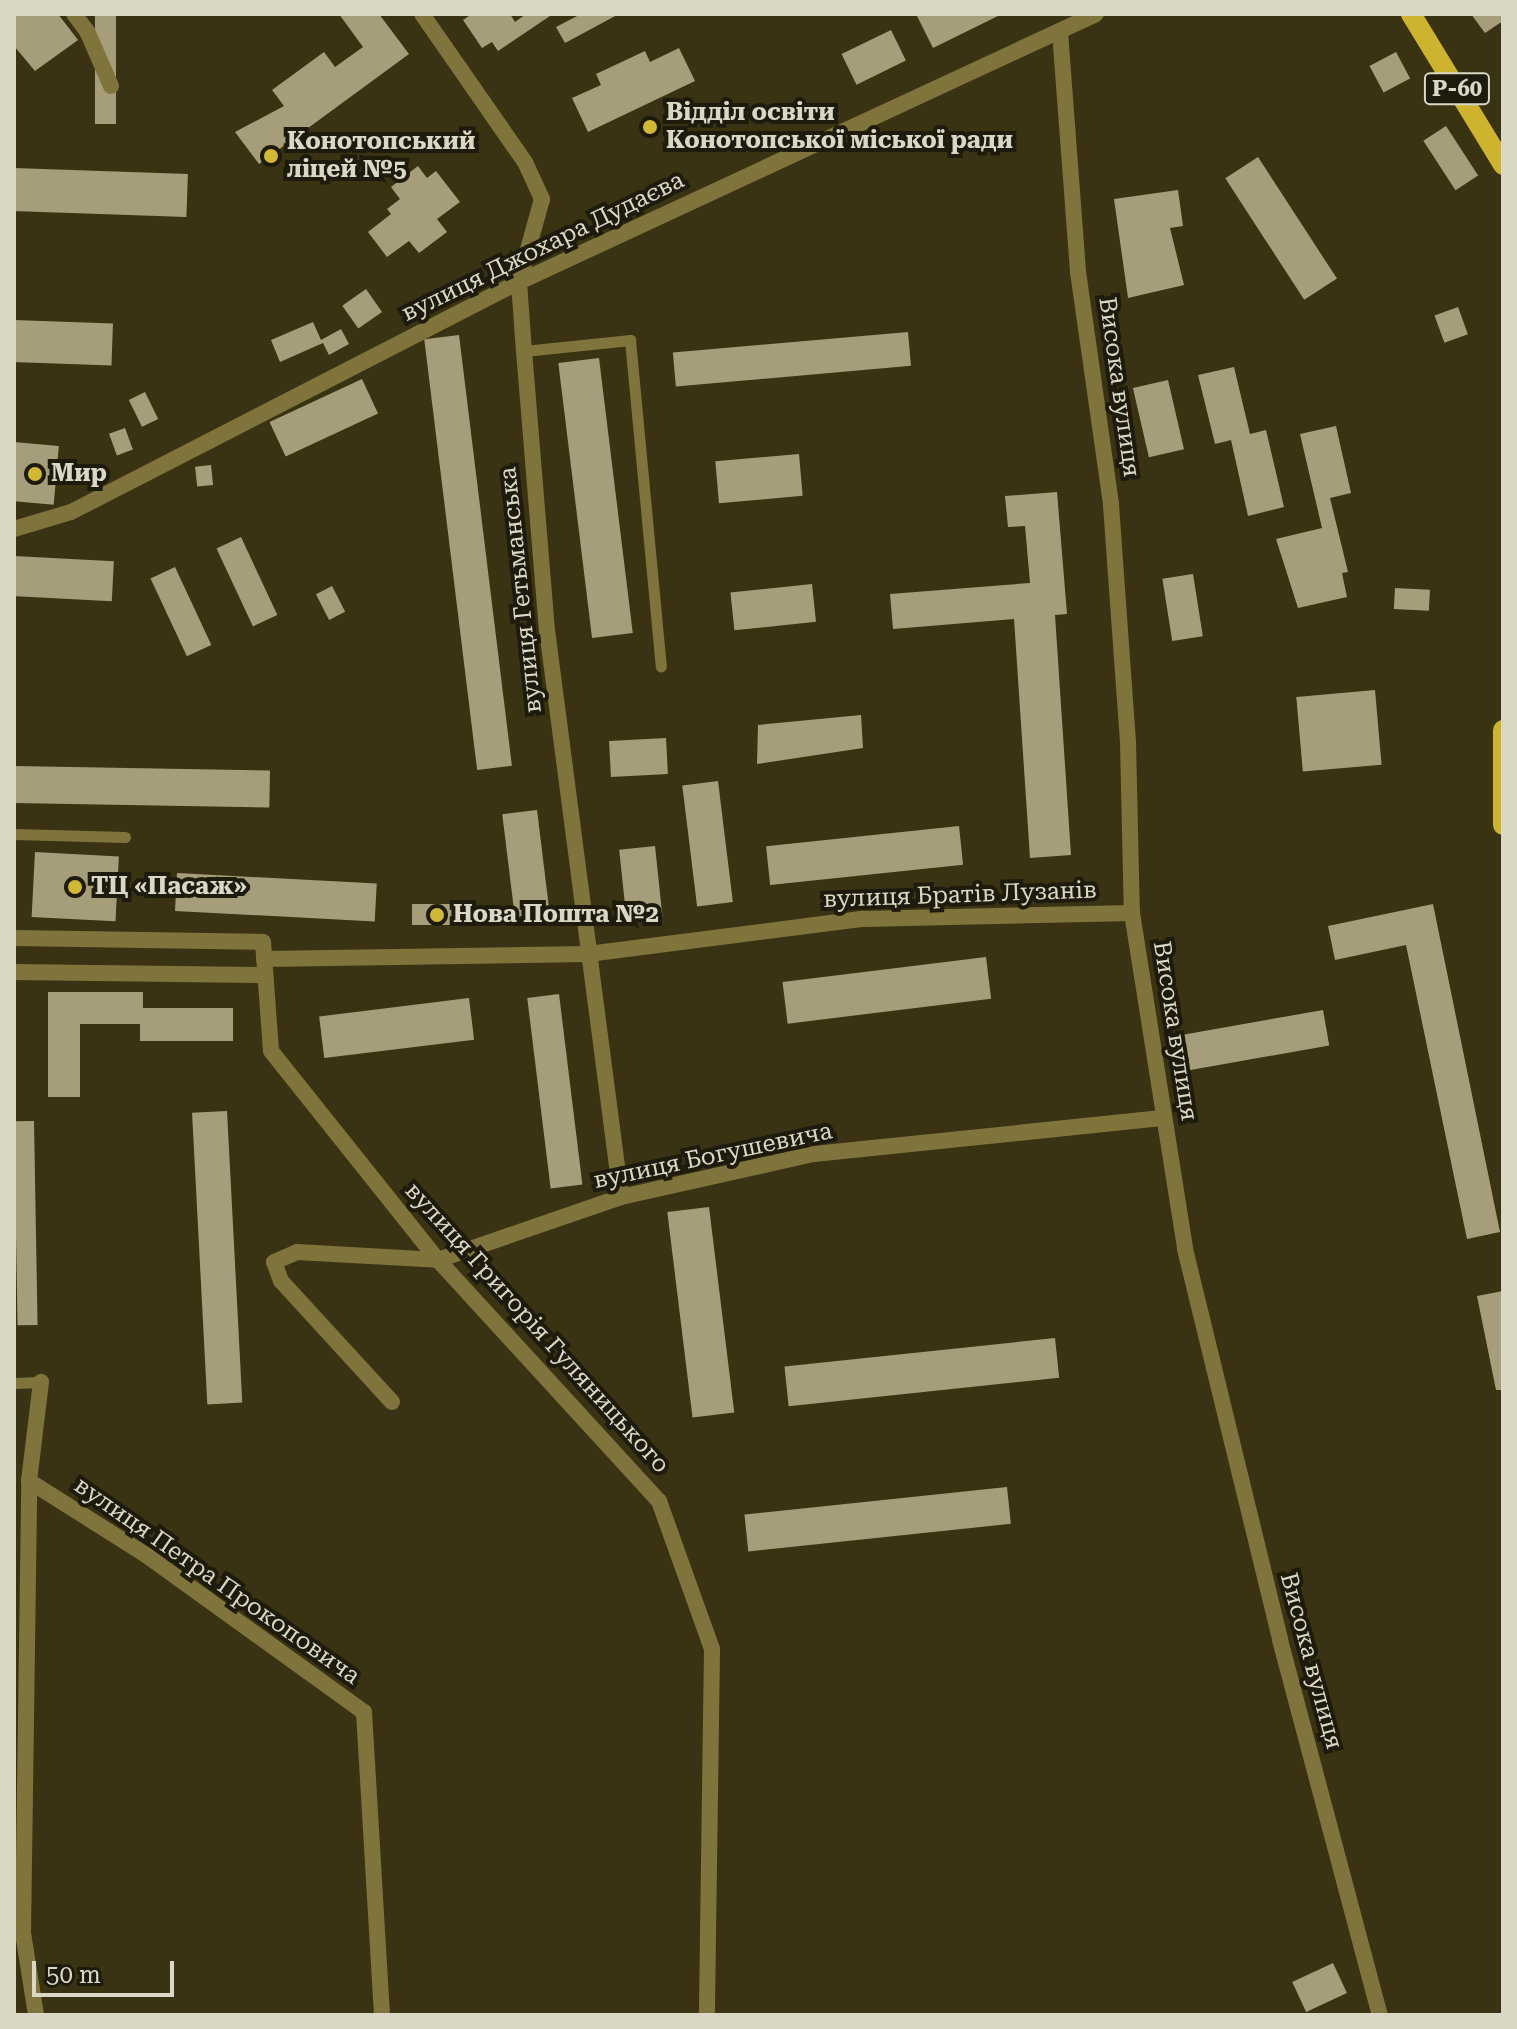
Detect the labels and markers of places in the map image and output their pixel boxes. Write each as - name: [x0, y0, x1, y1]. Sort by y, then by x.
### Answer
- place label: Відділ освіти Конотопської міської ради: [666, 99, 1013, 155]
- marker: Відділ освіти Конотопської міської ради: [641, 118, 659, 136]
- place label: Конотопський ліцей №5: [287, 128, 476, 184]
- marker: Конотопський ліцей №5: [262, 147, 280, 165]
- place label: Мир: [51, 460, 107, 488]
- marker: Мир: [26, 465, 44, 483]
- place label: ТЦ «Пасаж»: [91, 873, 247, 901]
- marker: ТЦ «Пасаж»: [66, 878, 84, 896]
- place label: Нова Пошта №2: [453, 901, 659, 929]
- marker: Нова Пошта №2: [428, 906, 446, 924]

